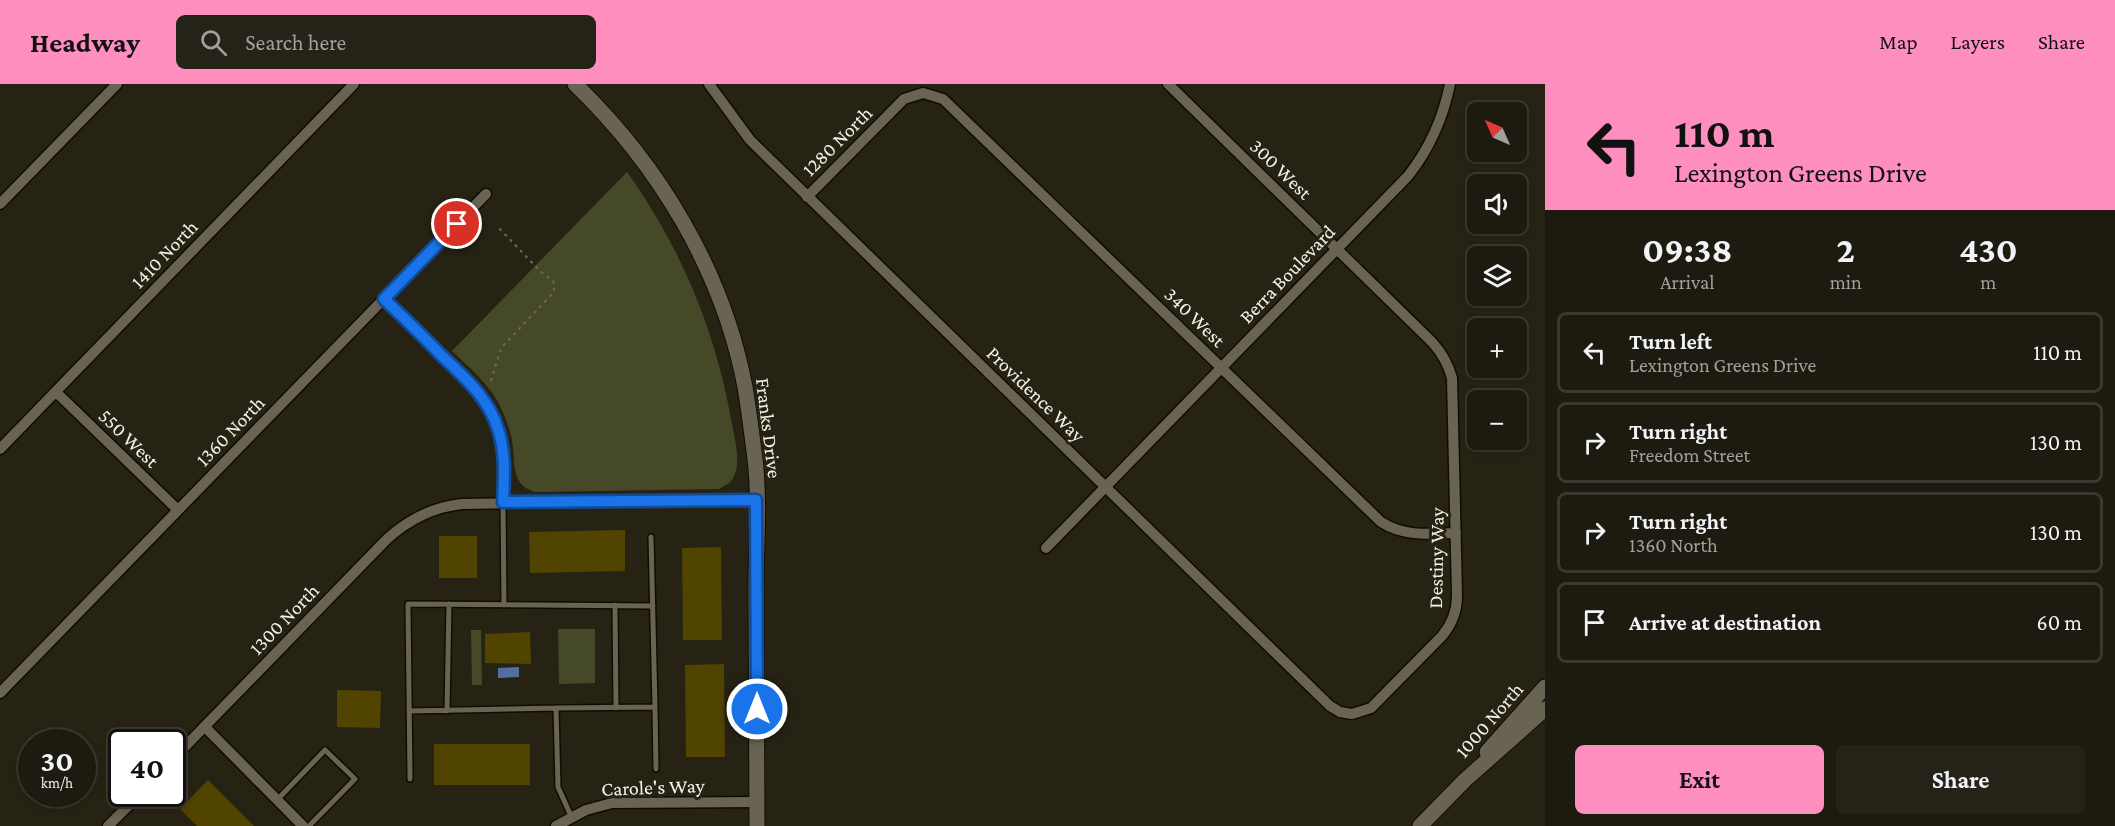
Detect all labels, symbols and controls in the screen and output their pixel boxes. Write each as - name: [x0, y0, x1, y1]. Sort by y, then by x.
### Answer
- search box: [176, 15, 596, 69]
- icon: search: [197, 26, 230, 59]
- text: Headway: [30, 27, 140, 58]
- text: Search here: [245, 30, 346, 55]
- text: Map: [1879, 30, 1918, 54]
- text: Layers: [1951, 30, 2005, 54]
- text: Share: [2038, 30, 2085, 54]
- street label: 1280 North: [798, 101, 877, 180]
- north arrow: [1467, 102, 1527, 162]
- map controls: [1467, 102, 1527, 450]
- icon: left: [1575, 108, 1653, 186]
- text: 110 m: [1674, 109, 1775, 156]
- street label: 300 West: [1246, 134, 1316, 204]
- text: Lexington Greens Drive: [1674, 158, 1927, 188]
- button: sound: [1467, 174, 1527, 234]
- pin: [431, 198, 482, 249]
- icon: arrive: [440, 207, 473, 240]
- street label: 1410 North: [126, 215, 202, 293]
- street label: Berra Boulevard: [1235, 220, 1340, 328]
- text: 09:38: [1642, 230, 1732, 270]
- text: 2: [1837, 230, 1855, 270]
- text: 430: [1959, 230, 2018, 270]
- button: layers: [1467, 246, 1527, 306]
- text: Arrival: [1660, 271, 1715, 293]
- text: min: [1830, 271, 1862, 293]
- text: m: [1980, 271, 1996, 293]
- street label: 340 West: [1160, 283, 1230, 351]
- button: +: [1467, 318, 1527, 378]
- text: Turn left: [1629, 329, 1712, 354]
- icon: left: [1578, 336, 1611, 369]
- text: 110 m: [2033, 340, 2082, 365]
- street label: Providence Way: [982, 342, 1090, 448]
- text: Lexington Greens Drive: [1629, 354, 1816, 376]
- street label: Franks Drive: [752, 377, 786, 480]
- button: −: [1467, 390, 1527, 450]
- street label: 1360 North: [191, 391, 269, 471]
- street label: 550 West: [95, 404, 164, 472]
- text: Turn right: [1629, 419, 1727, 444]
- icon: right: [1578, 426, 1611, 459]
- text: 130 m: [2030, 430, 2082, 455]
- text: Freedom Street: [1629, 444, 1750, 466]
- street label: Destiny Way: [1424, 506, 1449, 609]
- text: Turn right: [1629, 509, 1727, 534]
- icon: right: [1578, 516, 1611, 549]
- text: 130 m: [2030, 520, 2082, 545]
- text: 1360 North: [1629, 534, 1718, 556]
- street label: 1300 North: [245, 579, 323, 659]
- icon: arrive: [1578, 606, 1611, 639]
- text: Arrive at destination: [1629, 610, 1821, 635]
- text: 60 m: [2037, 610, 2082, 635]
- position arrow: [725, 677, 789, 741]
- street label: 1000 North: [1451, 678, 1528, 762]
- speed limit sign: 40: [108, 729, 186, 807]
- text: 30: [41, 744, 73, 777]
- button: Exit: [1575, 745, 1824, 814]
- button: Share: [1836, 745, 2085, 814]
- street label: Carole's Way: [601, 774, 706, 801]
- text: km/h: [41, 775, 73, 791]

